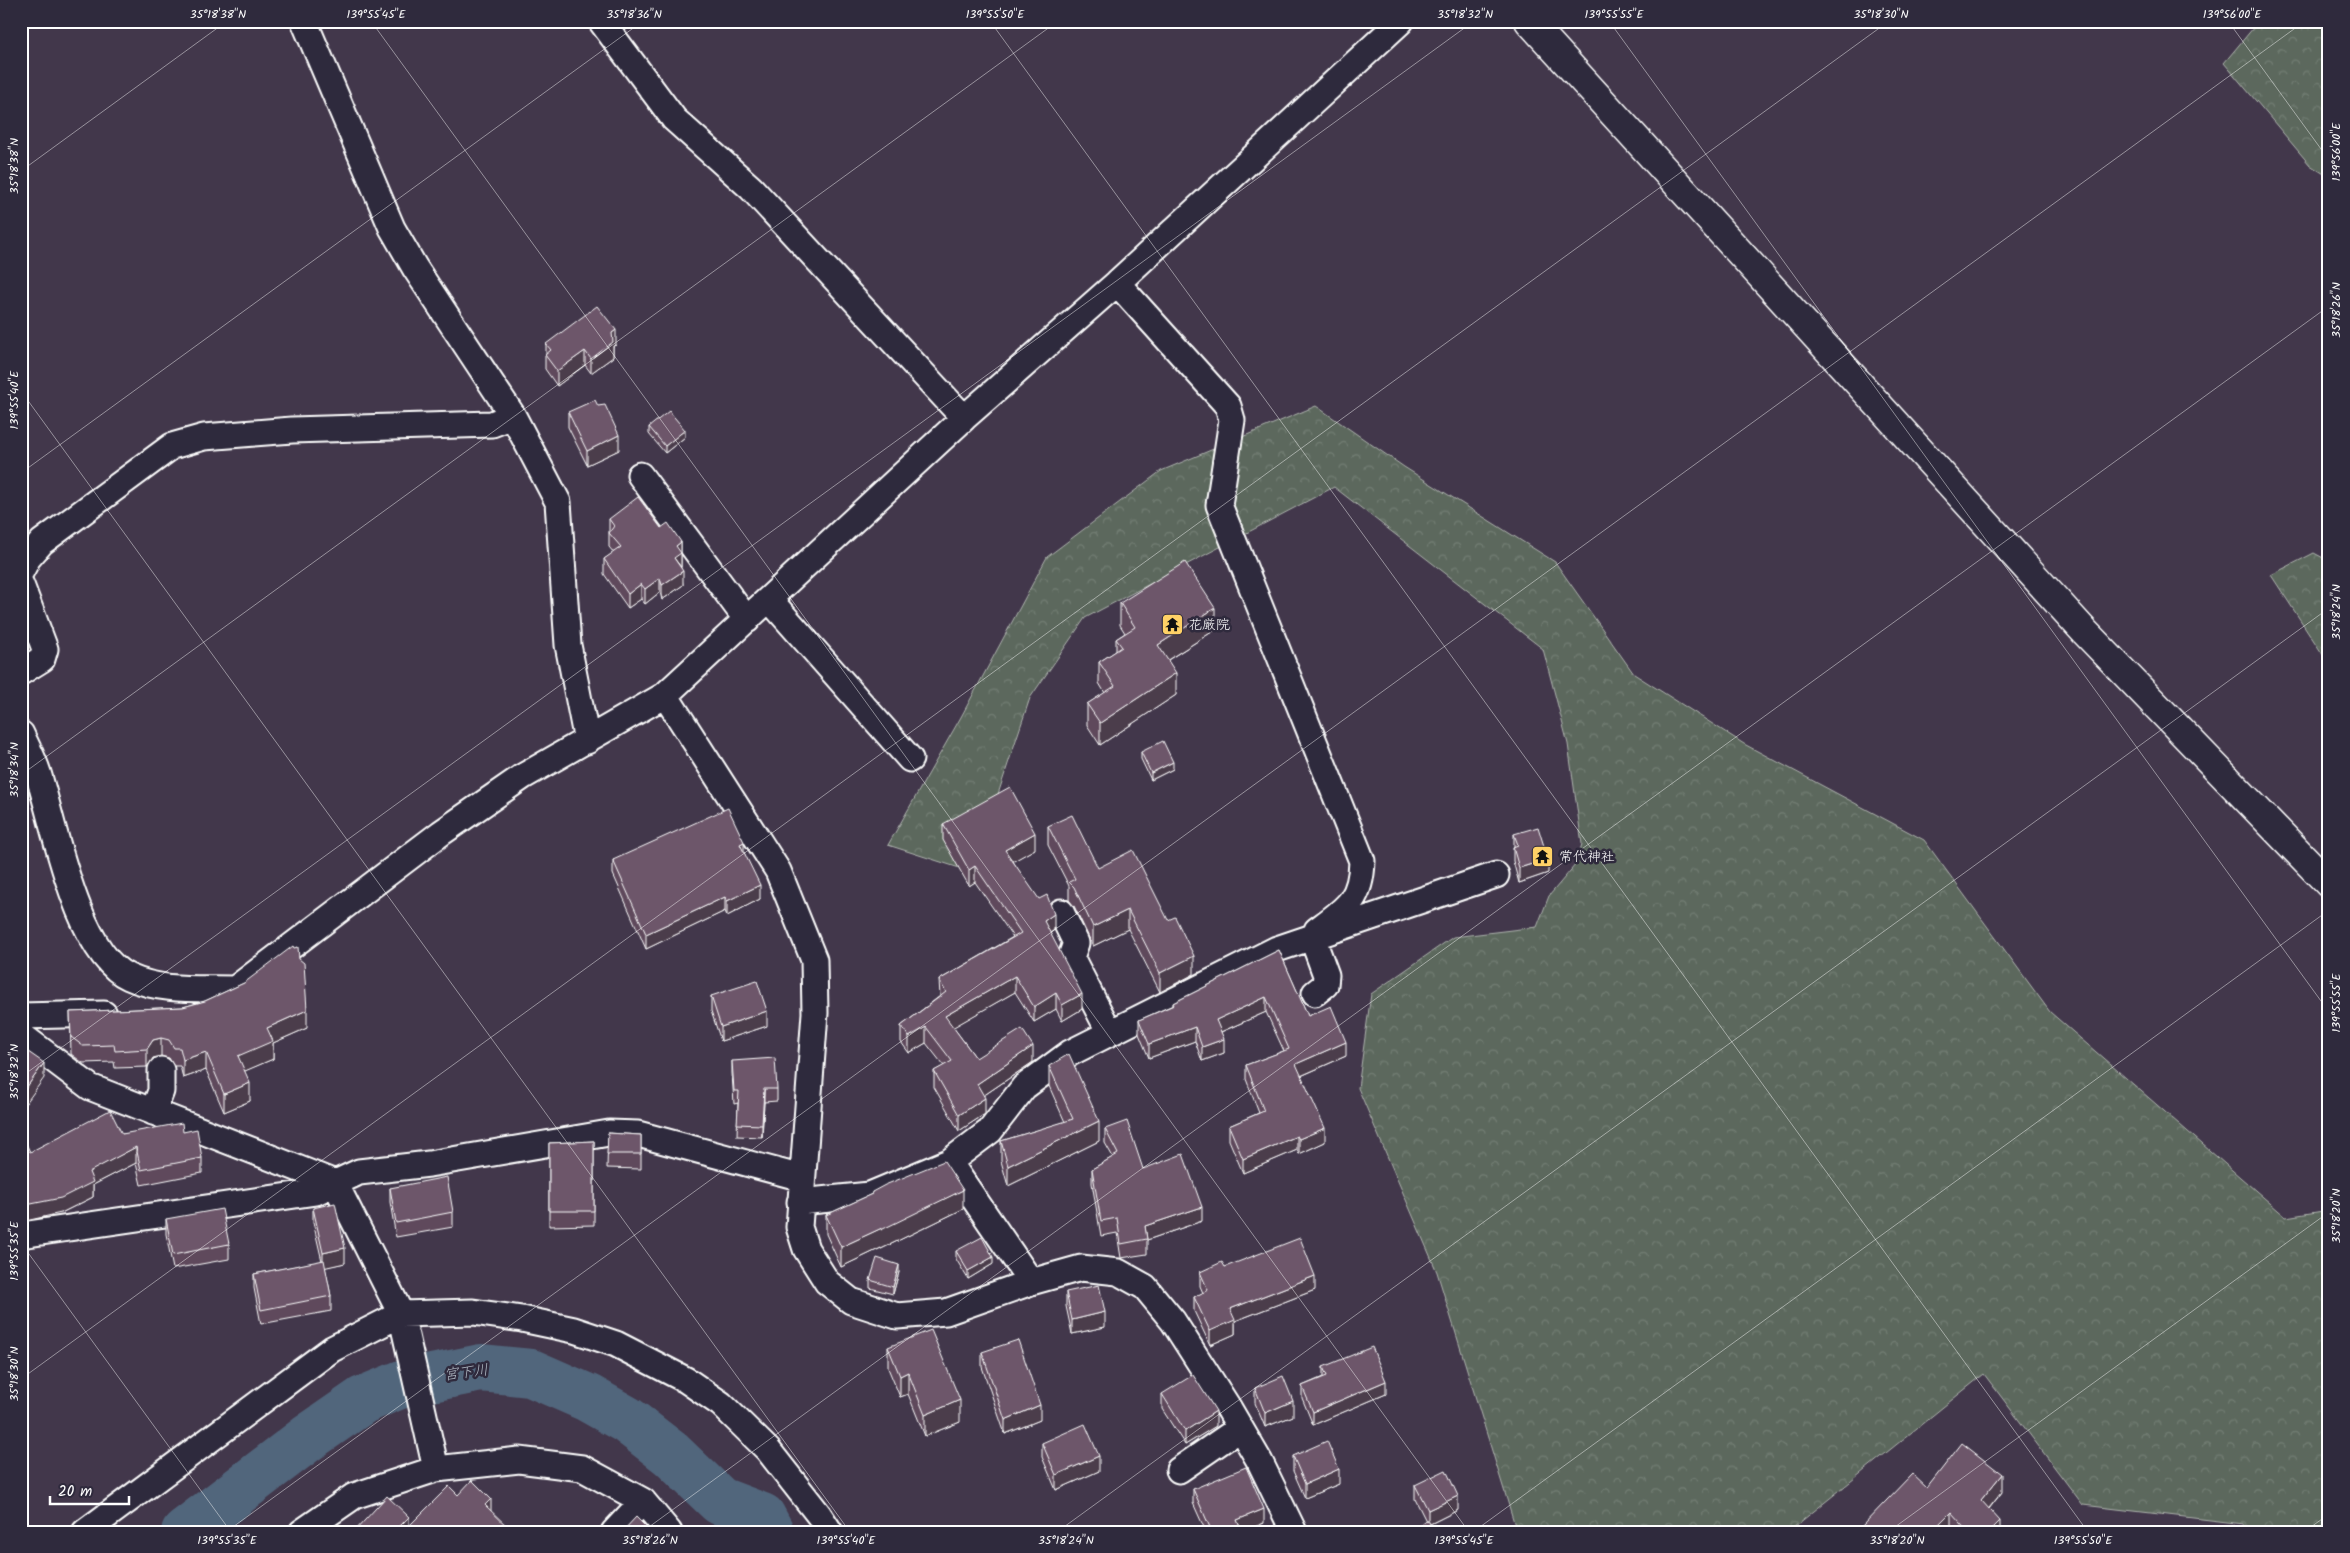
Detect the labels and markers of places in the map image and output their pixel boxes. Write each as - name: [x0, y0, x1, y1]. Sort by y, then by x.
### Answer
- temple icon: 花厳院: [1160, 613, 1184, 637]
- place label: 花厳院: [1188, 614, 1230, 636]
- temple icon: 常代神社: [1531, 845, 1555, 869]
- place label: 常代神社: [1559, 846, 1615, 868]

